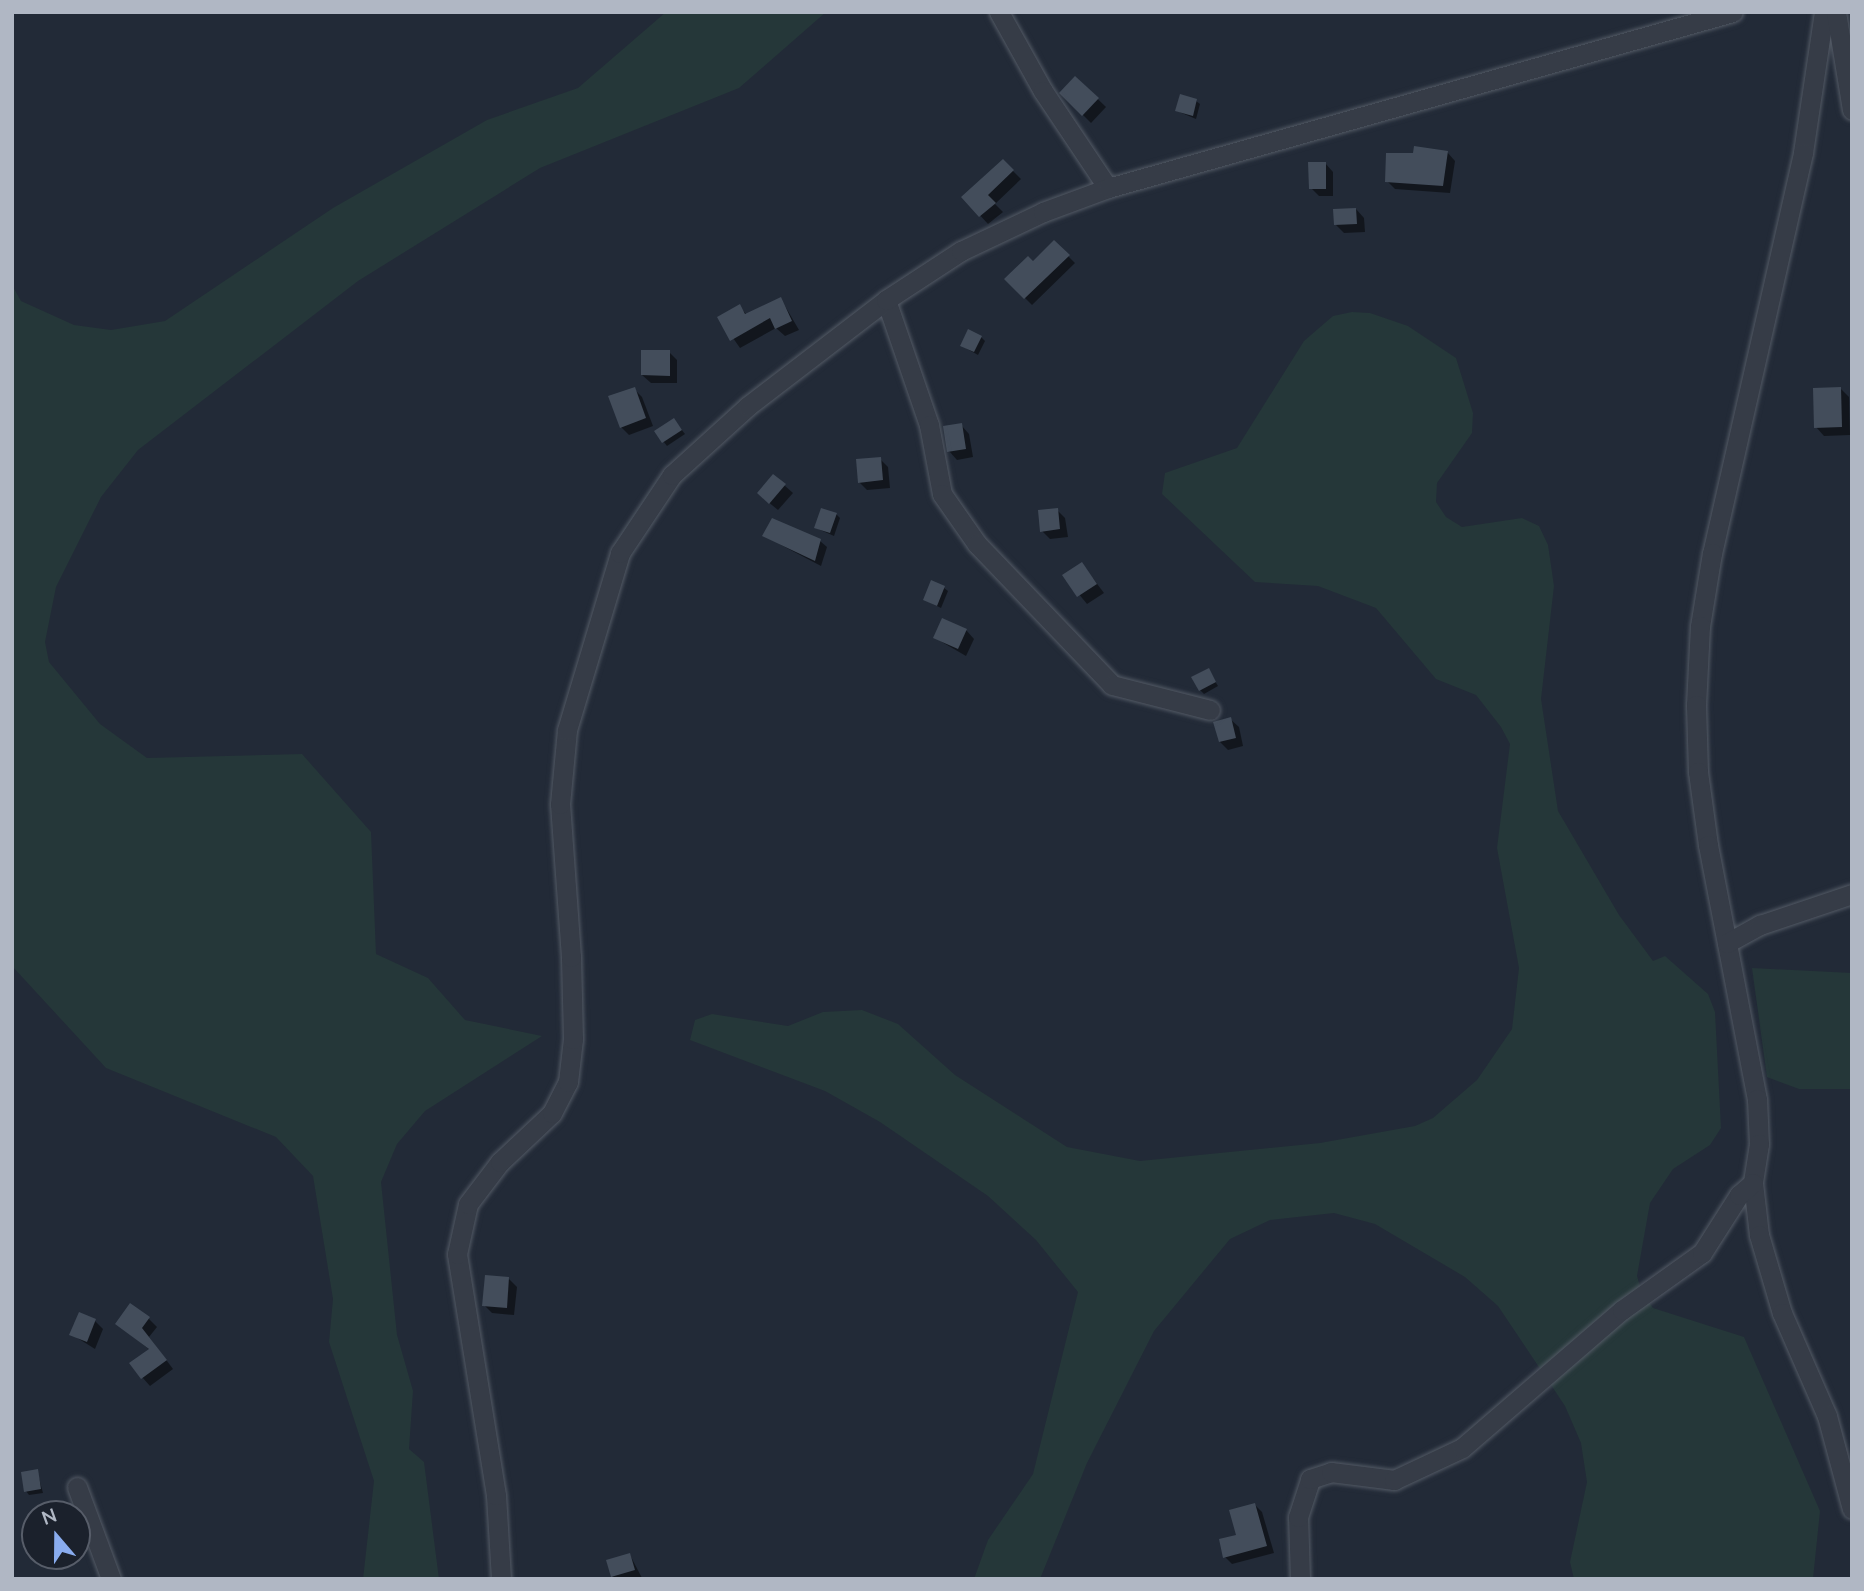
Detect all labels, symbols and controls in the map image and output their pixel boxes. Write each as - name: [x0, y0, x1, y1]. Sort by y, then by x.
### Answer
- north arrow: [21, 1500, 91, 1570]
- text: N: [38, 1502, 61, 1532]

